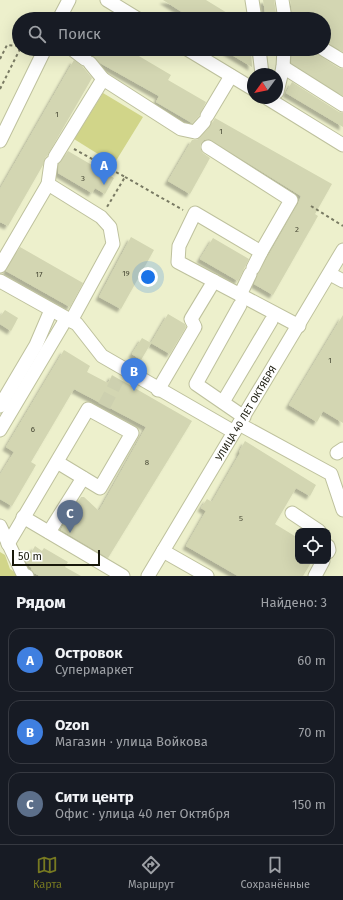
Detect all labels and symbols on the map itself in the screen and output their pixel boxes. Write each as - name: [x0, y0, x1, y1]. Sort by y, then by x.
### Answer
- north arrow: [247, 68, 283, 104]
- house number: 1: [55, 110, 59, 119]
- house number: 1: [219, 127, 223, 136]
- pin: A: [91, 152, 117, 185]
- house number: 3: [81, 174, 85, 183]
- house number: 2: [295, 225, 299, 234]
- your location: [138, 267, 158, 287]
- house number: 19: [122, 269, 130, 278]
- house number: 17: [35, 270, 43, 279]
- house number: 1: [328, 356, 332, 365]
- pin: B: [121, 358, 147, 391]
- street label: УЛИЦА 40 ЛЕТ ОКТЯБРЯ: [213, 364, 279, 463]
- house number: 6: [31, 425, 35, 434]
- house number: 8: [145, 458, 150, 467]
- pin: C: [57, 500, 83, 533]
- house number: 5: [239, 514, 243, 523]
- scale bar: [12, 548, 100, 567]

